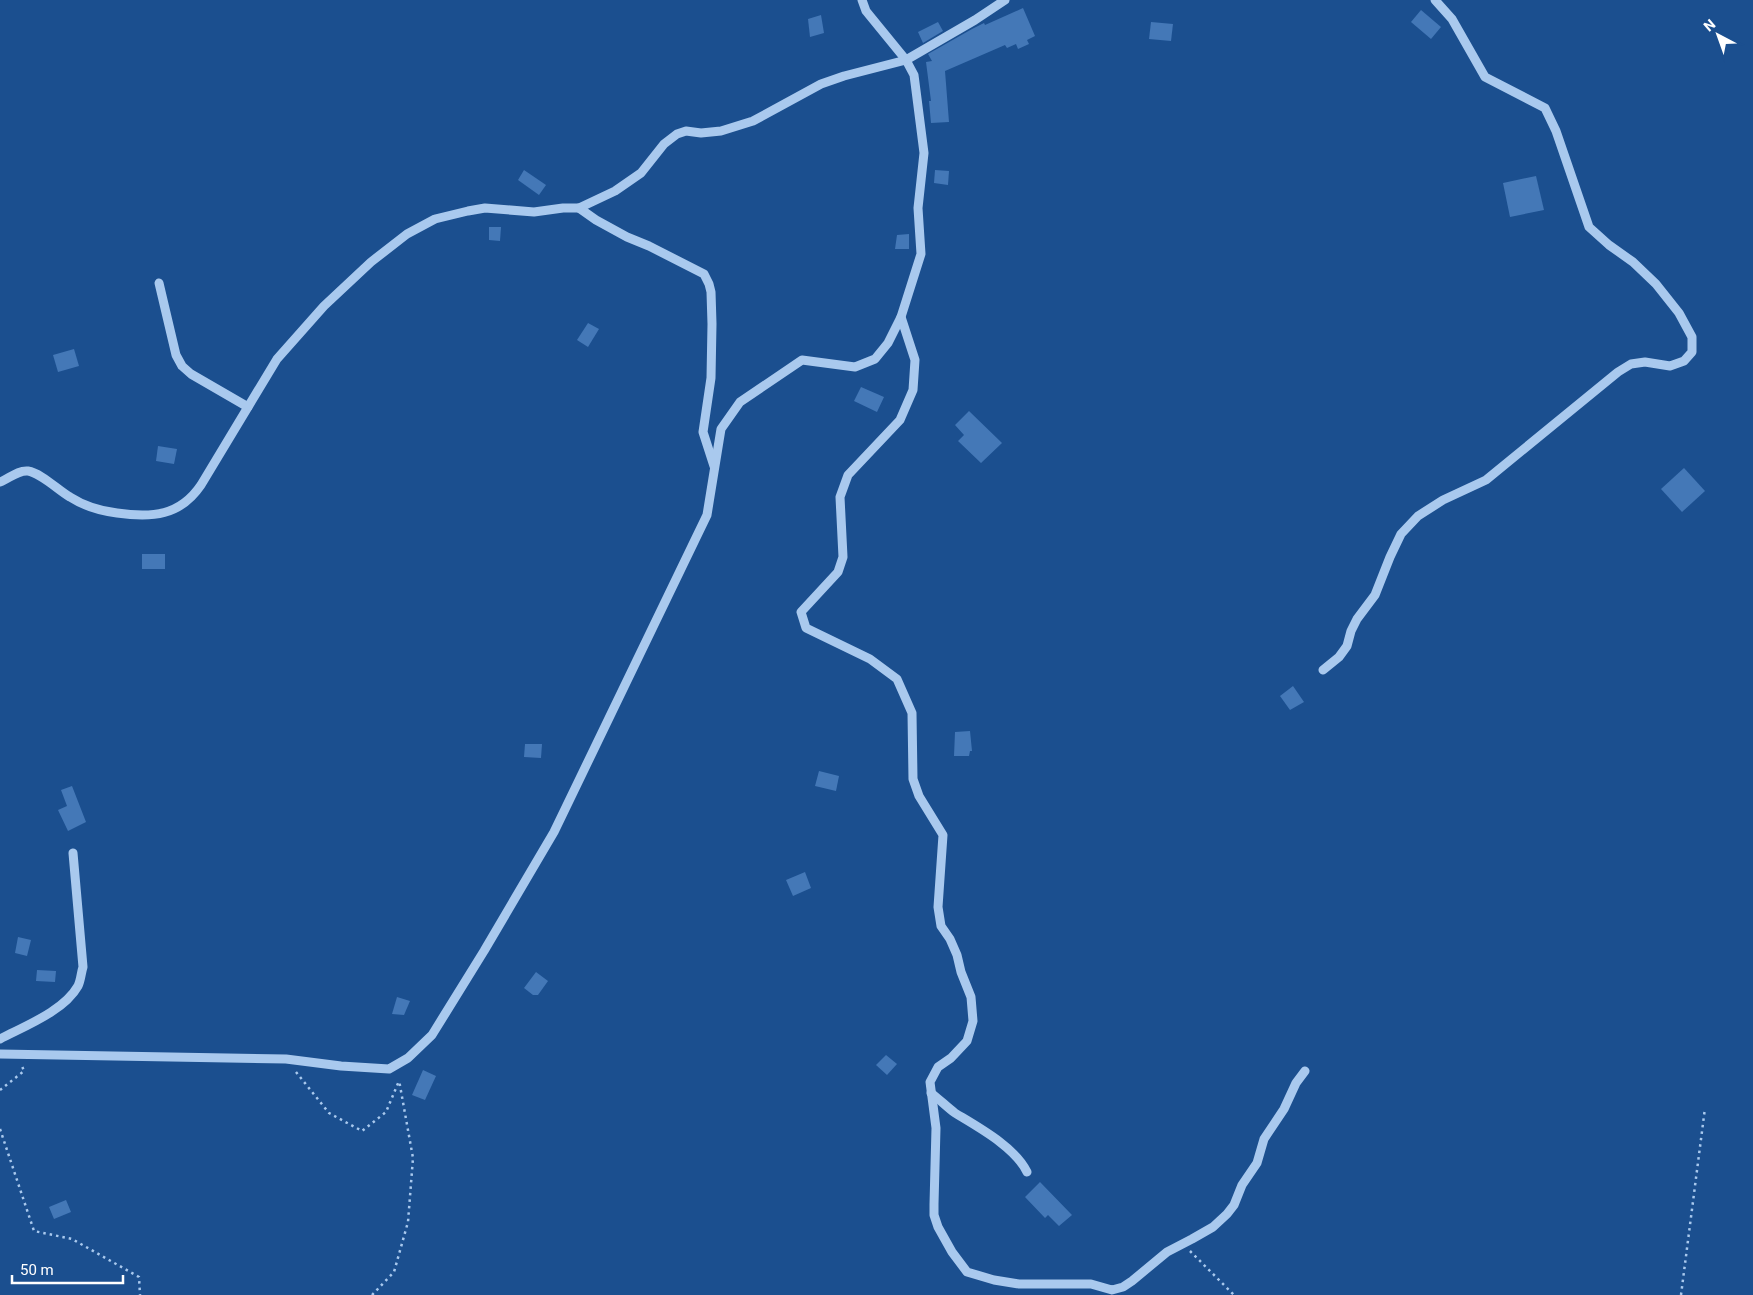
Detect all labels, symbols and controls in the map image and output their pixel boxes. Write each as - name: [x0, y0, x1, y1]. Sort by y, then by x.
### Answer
- north arrow: [1693, 10, 1743, 60]
- text: N: [1700, 16, 1718, 34]
- scale bar: [12, 1252, 124, 1284]
- text: 50 m: [20, 1261, 54, 1279]

